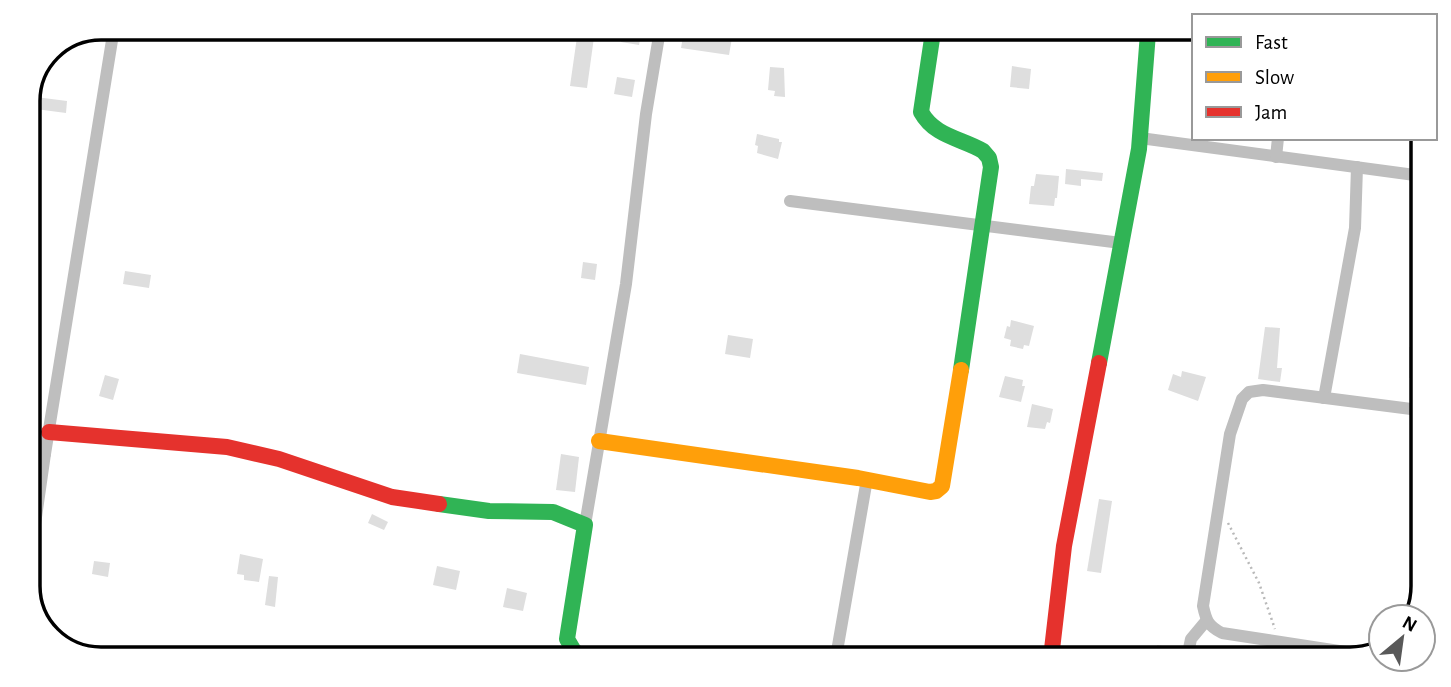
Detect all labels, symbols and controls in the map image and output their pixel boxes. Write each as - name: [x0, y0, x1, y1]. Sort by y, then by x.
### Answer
- legend: [1192, 14, 1437, 140]
- text: Fast: [1255, 32, 1288, 53]
- text: Slow: [1255, 67, 1294, 88]
- text: Jam: [1255, 102, 1287, 123]
- north arrow: [1367, 603, 1437, 673]
- text: N: [1399, 613, 1420, 636]

